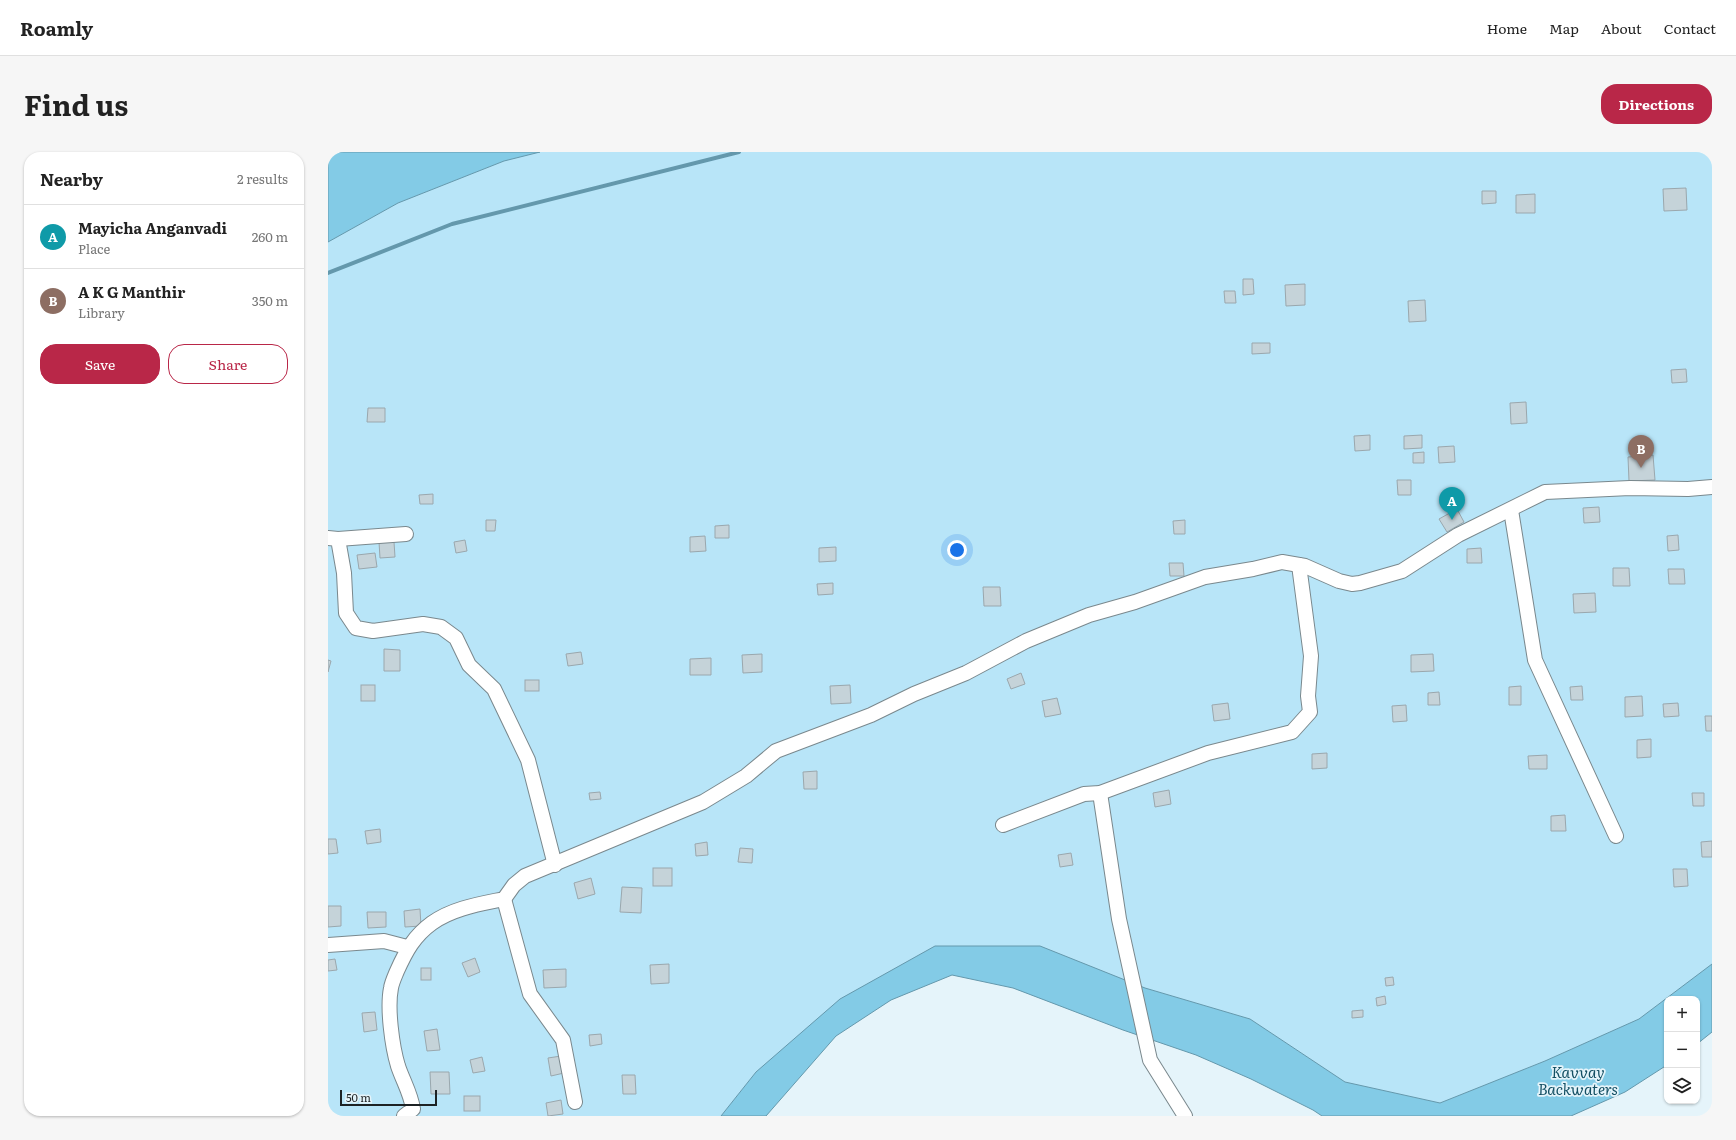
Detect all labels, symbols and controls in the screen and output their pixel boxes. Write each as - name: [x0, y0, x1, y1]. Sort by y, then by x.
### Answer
- text: Roamly: [20, 14, 93, 42]
- text: Home: [1487, 18, 1527, 38]
- text: Map: [1549, 18, 1579, 38]
- text: About: [1601, 18, 1642, 38]
- text: Contact: [1664, 18, 1716, 38]
- text: Find us: [24, 83, 128, 125]
- button: Directions: [1601, 84, 1712, 124]
- text: Nearby: [40, 166, 103, 191]
- text: 2 results: [237, 169, 288, 188]
- text: Mayicha Anganvadi: [78, 216, 227, 239]
- text: A: [48, 227, 58, 246]
- text: 260 m: [252, 227, 288, 246]
- text: Place: [78, 239, 110, 258]
- text: A K G Manthir: [78, 280, 185, 303]
- text: B: [49, 291, 57, 310]
- text: 350 m: [252, 291, 288, 310]
- text: Library: [78, 303, 125, 322]
- button: Save: [40, 344, 160, 384]
- button: Share: [168, 344, 288, 384]
- pin: B: [1628, 435, 1654, 468]
- pin: A: [1439, 487, 1465, 520]
- your location: [947, 540, 967, 560]
- map controls: [1664, 996, 1700, 1104]
- button: +: [1664, 996, 1700, 1032]
- button: −: [1664, 1032, 1700, 1068]
- water label: Kavvay Backwaters: [1538, 1060, 1618, 1100]
- button: layers: [1664, 1068, 1700, 1104]
- scale bar: [340, 1088, 437, 1107]
- text: 50 m: [346, 1089, 371, 1105]

